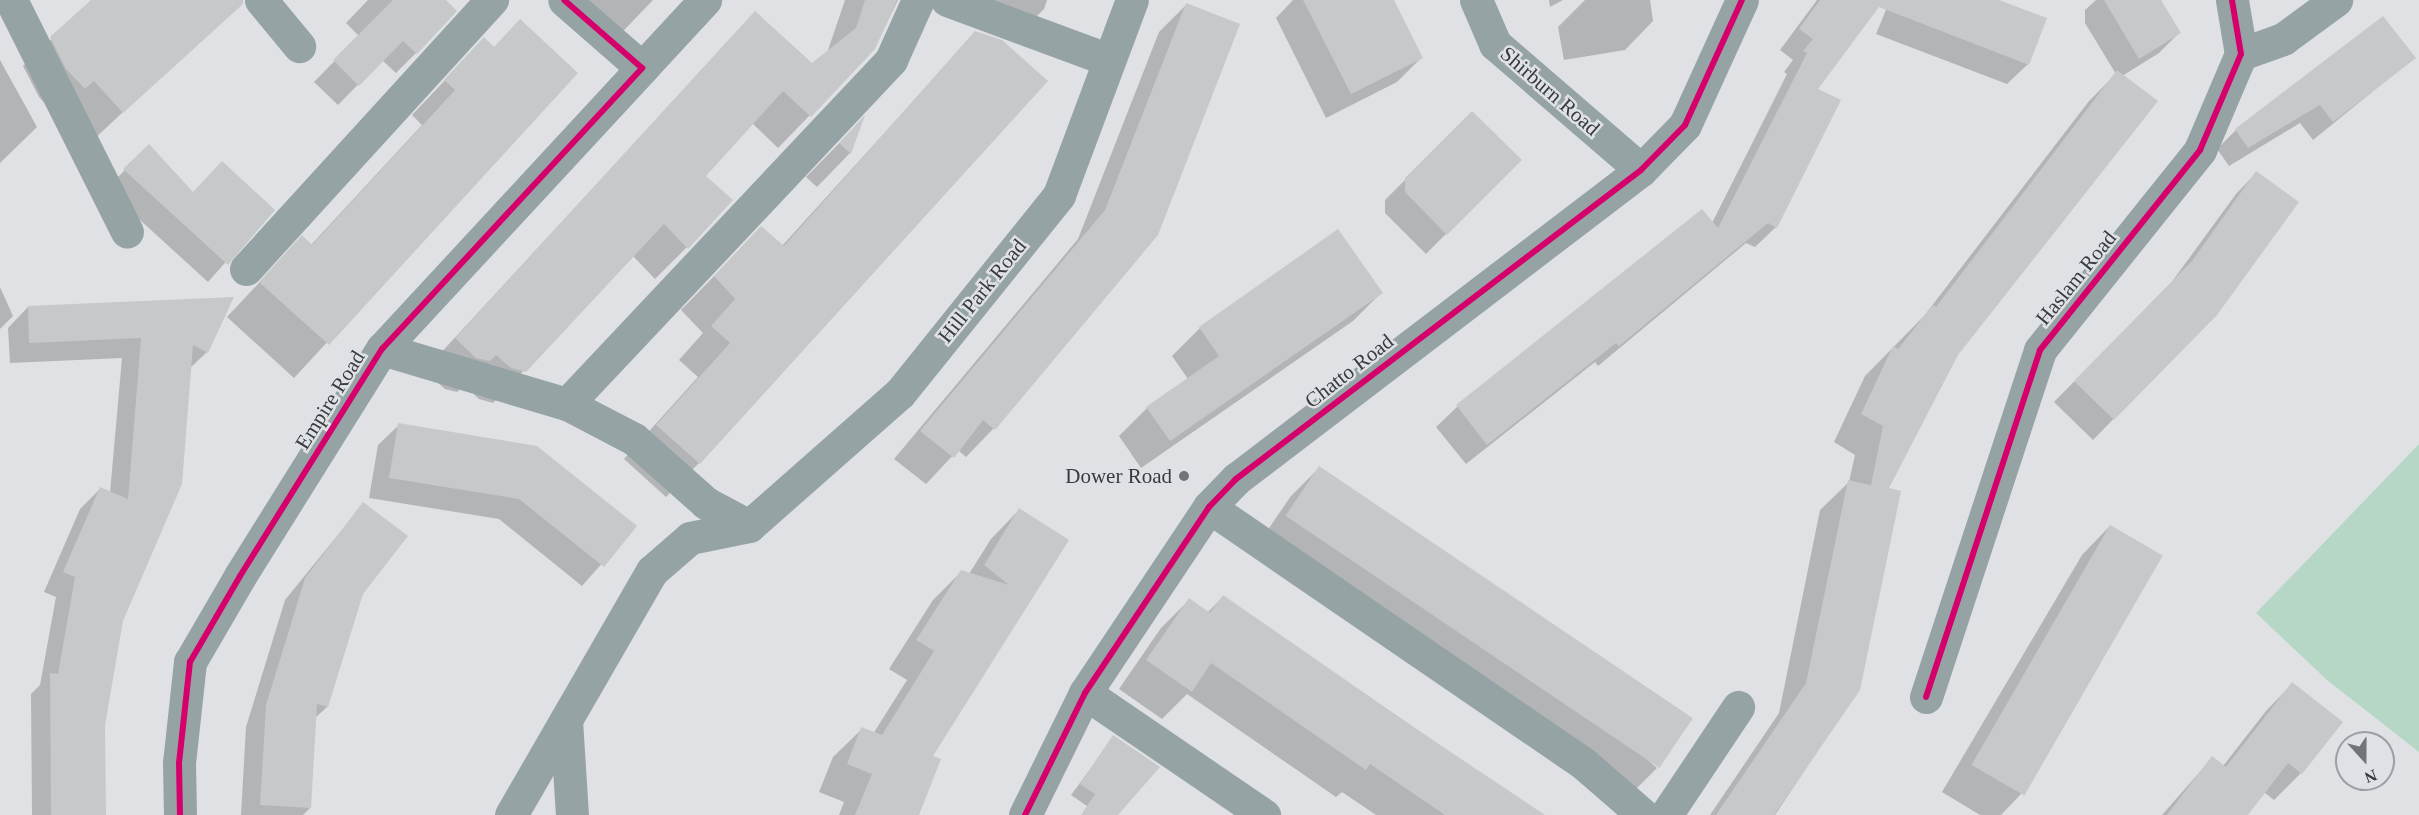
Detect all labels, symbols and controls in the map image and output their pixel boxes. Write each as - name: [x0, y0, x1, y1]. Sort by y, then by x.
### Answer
- street label: Shirburn Road: [1495, 41, 1605, 141]
- street label: Haslam Road: [2030, 226, 2122, 330]
- street label: Hill Park Road: [933, 234, 1031, 348]
- street label: Chatto Road: [1300, 329, 1398, 413]
- street label: Empire Road: [290, 346, 370, 454]
- place label: Dower Road: [1065, 463, 1172, 489]
- marker: Dower Road: [1177, 469, 1191, 483]
- north arrow: [2335, 731, 2395, 791]
- text: N: [2362, 766, 2379, 786]

